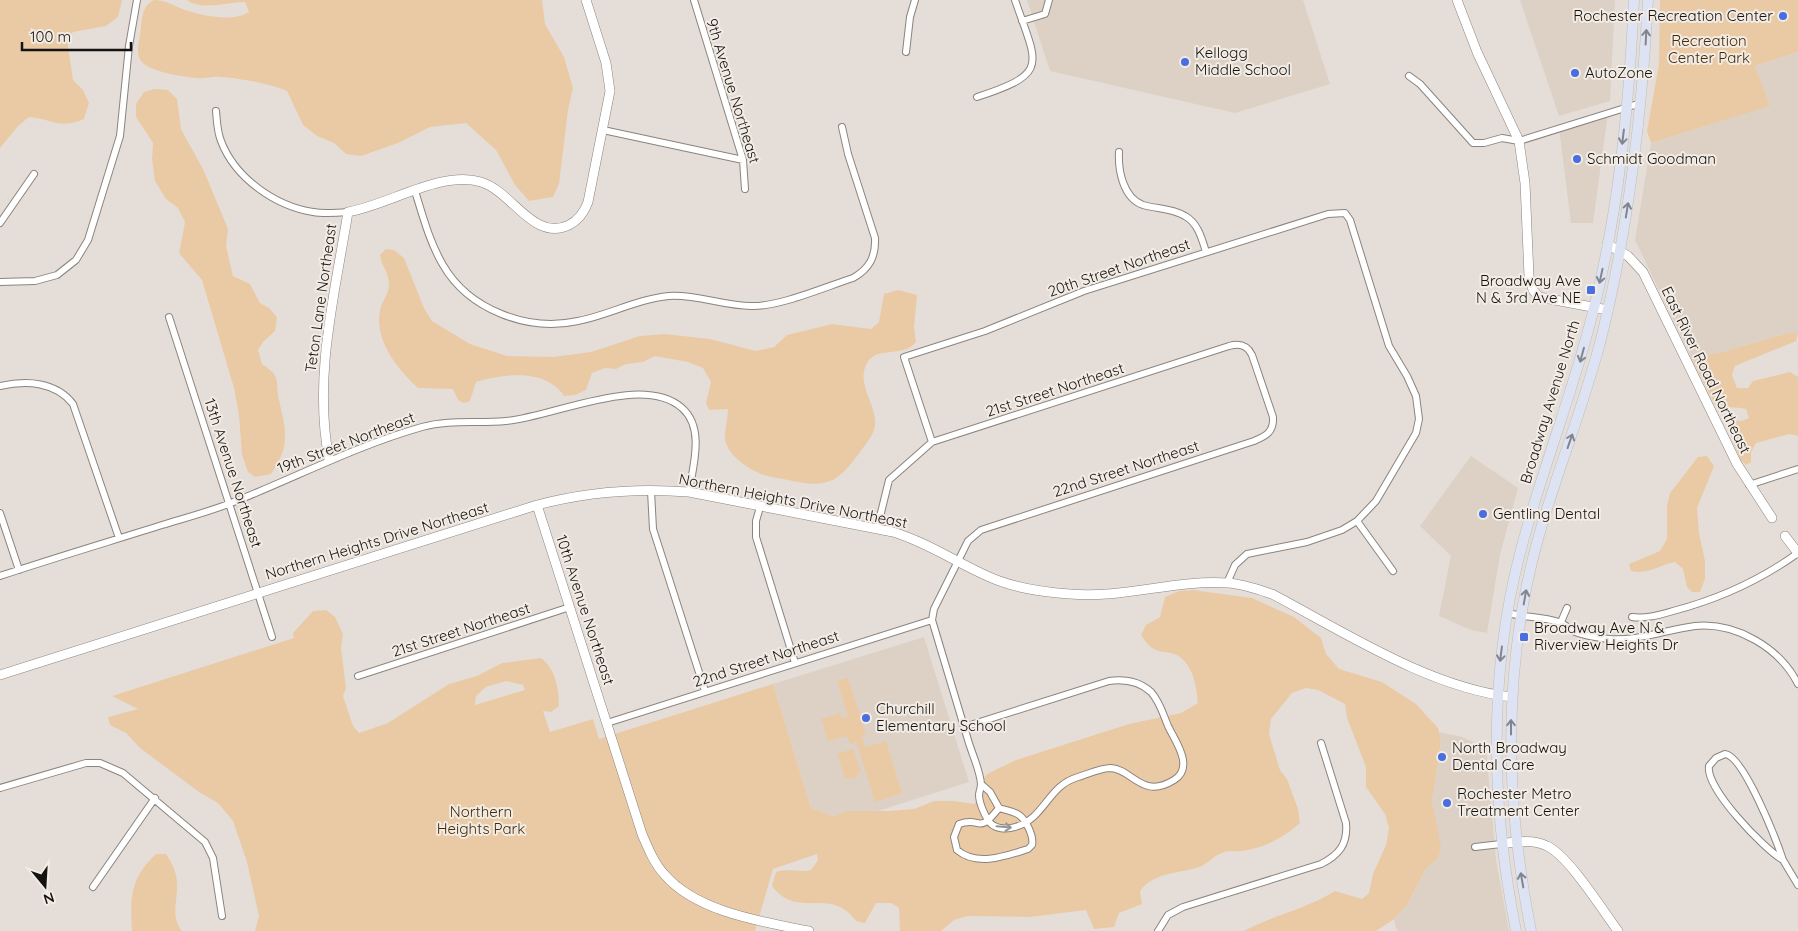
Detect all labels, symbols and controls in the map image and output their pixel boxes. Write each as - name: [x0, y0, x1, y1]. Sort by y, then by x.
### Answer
- place label: Rochester Recreation Center: [1573, 6, 1773, 25]
- marker: Rochester Recreation Center: [1777, 10, 1789, 22]
- street label: 9th Avenue Northeast: [702, 16, 765, 166]
- scale bar: [22, 20, 131, 52]
- text: 100 m: [30, 27, 71, 46]
- one-way arrow: [1641, 30, 1650, 46]
- park label: Recreation Center Park: [1668, 31, 1750, 67]
- place label: Kellogg Middle School: [1195, 43, 1291, 79]
- marker: Kellogg Middle School: [1179, 56, 1191, 68]
- place label: AutoZone: [1585, 63, 1653, 82]
- marker: AutoZone: [1569, 67, 1581, 79]
- one-way arrow: [1618, 129, 1628, 145]
- place label: Schmidt Goodman: [1587, 149, 1716, 168]
- marker: Schmidt Goodman: [1571, 153, 1583, 165]
- one-way arrow: [1622, 202, 1632, 218]
- street label: Teton Lane Northeast: [301, 222, 340, 374]
- street label: 20th Street Northeast: [1045, 234, 1192, 301]
- one-way arrow: [1595, 268, 1605, 284]
- place label: Broadway Ave N & 3rd Ave NE: [1476, 271, 1581, 307]
- street label: East River Road Northeast: [1658, 283, 1755, 457]
- marker: Broadway Ave N & 3rd Ave NE: [1585, 284, 1597, 296]
- street label: Broadway Avenue North: [1516, 318, 1583, 486]
- one-way arrow: [1577, 347, 1586, 363]
- street label: 21st Street Northeast: [983, 358, 1126, 421]
- street label: 13th Avenue Northeast: [200, 396, 267, 550]
- street label: 19th Street Northeast: [274, 408, 417, 478]
- one-way arrow: [1566, 434, 1575, 449]
- street label: 22nd Street Northeast: [1050, 436, 1201, 501]
- street label: Northern Heights Drive Northeast: [677, 469, 909, 532]
- street label: Northern Heights Drive Northeast: [263, 497, 491, 584]
- place label: Gentling Dental: [1493, 504, 1600, 523]
- marker: Gentling Dental: [1477, 508, 1489, 520]
- street label: 10th Avenue Northeast: [552, 532, 619, 687]
- one-way arrow: [1520, 589, 1530, 605]
- street label: 21st Street Northeast: [389, 598, 532, 661]
- place label: Broadway Ave N & Riverview Heights Dr: [1534, 618, 1679, 654]
- street label: 22nd Street Northeast: [690, 626, 841, 691]
- marker: Broadway Ave N & Riverview Heights Dr: [1518, 631, 1530, 643]
- one-way arrow: [1496, 646, 1506, 662]
- place label: Churchill Elementary School: [876, 699, 1006, 735]
- marker: Churchill Elementary School: [860, 712, 872, 724]
- one-way arrow: [1506, 719, 1516, 735]
- place label: North Broadway Dental Care: [1452, 738, 1567, 774]
- marker: North Broadway Dental Care: [1436, 751, 1448, 763]
- place label: Rochester Metro Treatment Center: [1457, 784, 1580, 820]
- marker: Rochester Metro Treatment Center: [1441, 797, 1453, 809]
- park label: Northern Heights Park: [437, 802, 525, 838]
- one-way arrow: [996, 822, 1012, 832]
- north arrow: [20, 861, 70, 911]
- one-way arrow: [1516, 872, 1526, 888]
- text: N: [41, 888, 57, 909]

